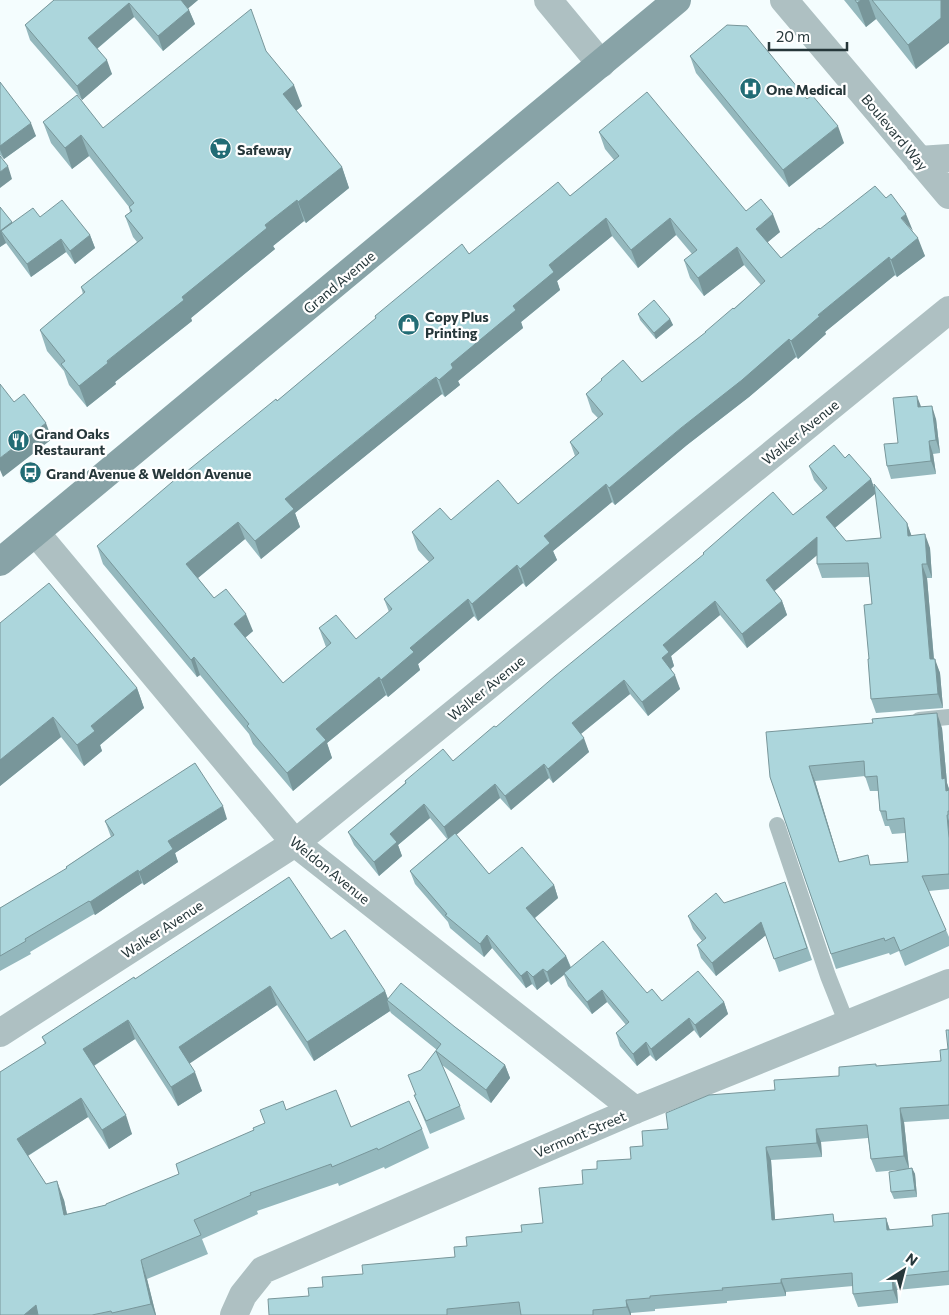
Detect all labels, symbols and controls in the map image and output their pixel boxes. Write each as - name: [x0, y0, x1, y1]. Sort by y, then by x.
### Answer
- scale bar: [769, 20, 846, 52]
- text: 20 m: [776, 27, 810, 45]
- hospital icon: One Medical: [738, 77, 762, 101]
- place label: One Medical: [766, 81, 846, 98]
- street label: Boulevard Way: [858, 90, 932, 174]
- supermarket icon: Safeway: [209, 137, 233, 161]
- place label: Safeway: [237, 141, 292, 158]
- street label: Grand Avenue: [300, 247, 378, 317]
- place label: Copy Plus Printing: [425, 308, 489, 341]
- shop icon: Copy Plus Printing: [397, 312, 421, 336]
- street label: Walker Avenue: [758, 396, 842, 468]
- place label: Grand Oaks Restaurant: [34, 425, 110, 458]
- restaurant icon: Grand Oaks Restaurant: [6, 429, 30, 453]
- bus stop icon: Grand Avenue & Weldon Avenue: [18, 461, 42, 485]
- place label: Grand Avenue & Weldon Avenue: [46, 465, 251, 482]
- street label: Walker Avenue: [444, 652, 528, 724]
- street label: Weldon Avenue: [287, 833, 373, 907]
- street label: Walker Avenue: [118, 896, 206, 962]
- street label: Vermont Street: [531, 1107, 629, 1161]
- north arrow: [879, 1245, 929, 1295]
- text: N: [903, 1249, 921, 1269]

